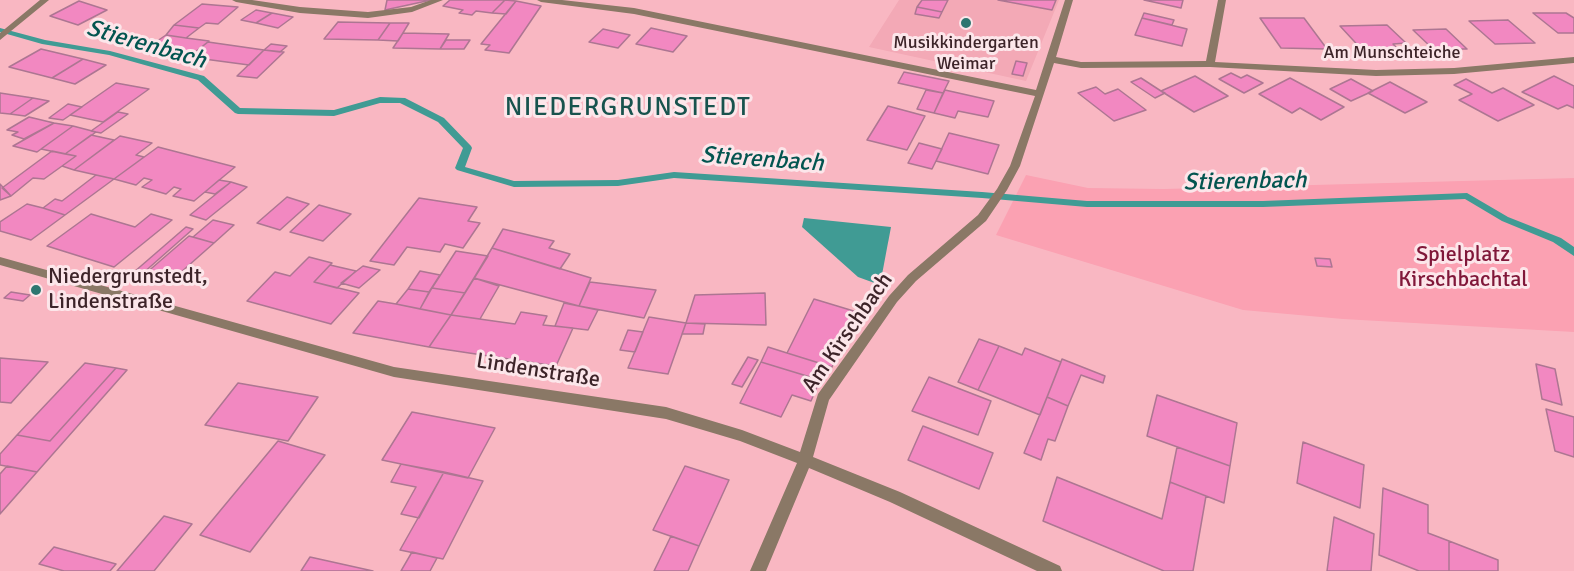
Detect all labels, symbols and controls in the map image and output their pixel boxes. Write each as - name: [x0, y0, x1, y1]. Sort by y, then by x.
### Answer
- water label: Stierenbach: [83, 14, 209, 76]
- marker: Musikkindergarten Weimar: [959, 16, 973, 30]
- place label: Musikkindergarten Weimar: [893, 32, 1039, 74]
- street label: Am Munschteiche: [1324, 42, 1460, 64]
- district label: NIEDERGRUNSTEDT: [505, 92, 751, 124]
- water label: Stierenbach: [700, 141, 824, 179]
- water label: Stierenbach: [1183, 167, 1307, 197]
- park label: Spielplatz Kirschbachtal: [1398, 242, 1528, 294]
- place label: Niedergrunstedt, Lindenstraße: [48, 264, 208, 316]
- street label: Am Kirschbach: [797, 268, 899, 398]
- marker: Niedergrunstedt, Lindenstraße: [29, 283, 43, 297]
- street label: Lindenstraße: [474, 348, 602, 394]

